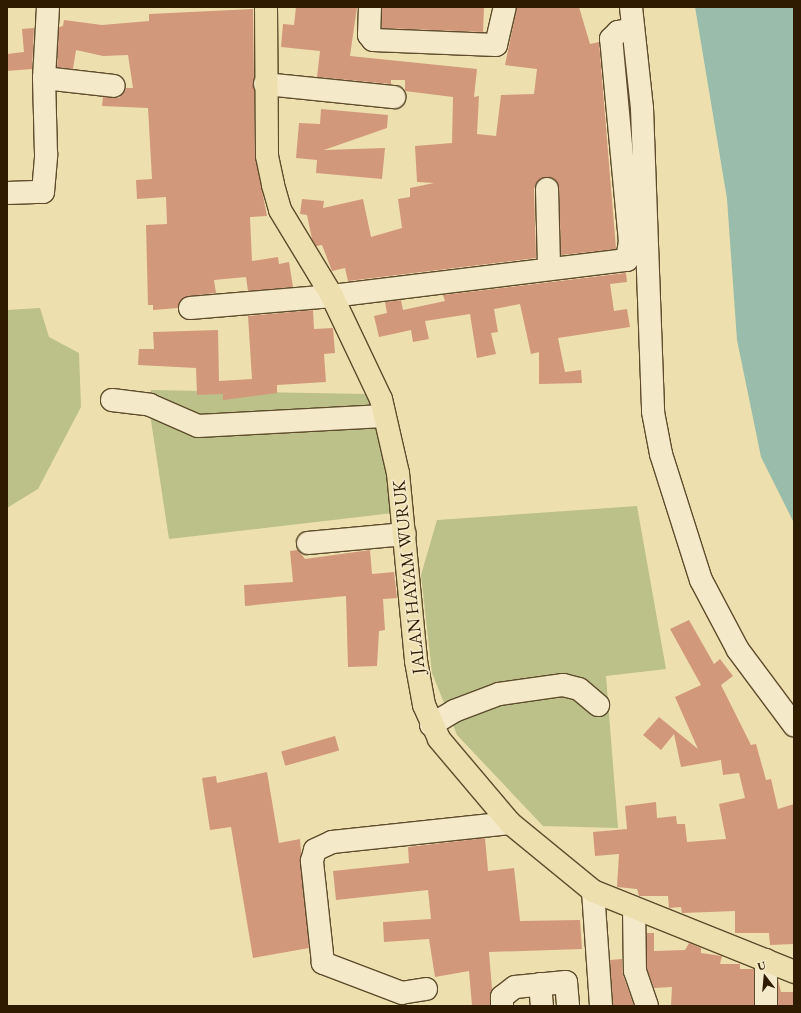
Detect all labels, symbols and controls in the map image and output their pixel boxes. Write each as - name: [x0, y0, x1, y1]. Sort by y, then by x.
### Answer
- street label: JALAN HAYAM WURUK: [388, 479, 430, 675]
- north arrow: [745, 957, 785, 997]
- text: U: [756, 958, 768, 973]

